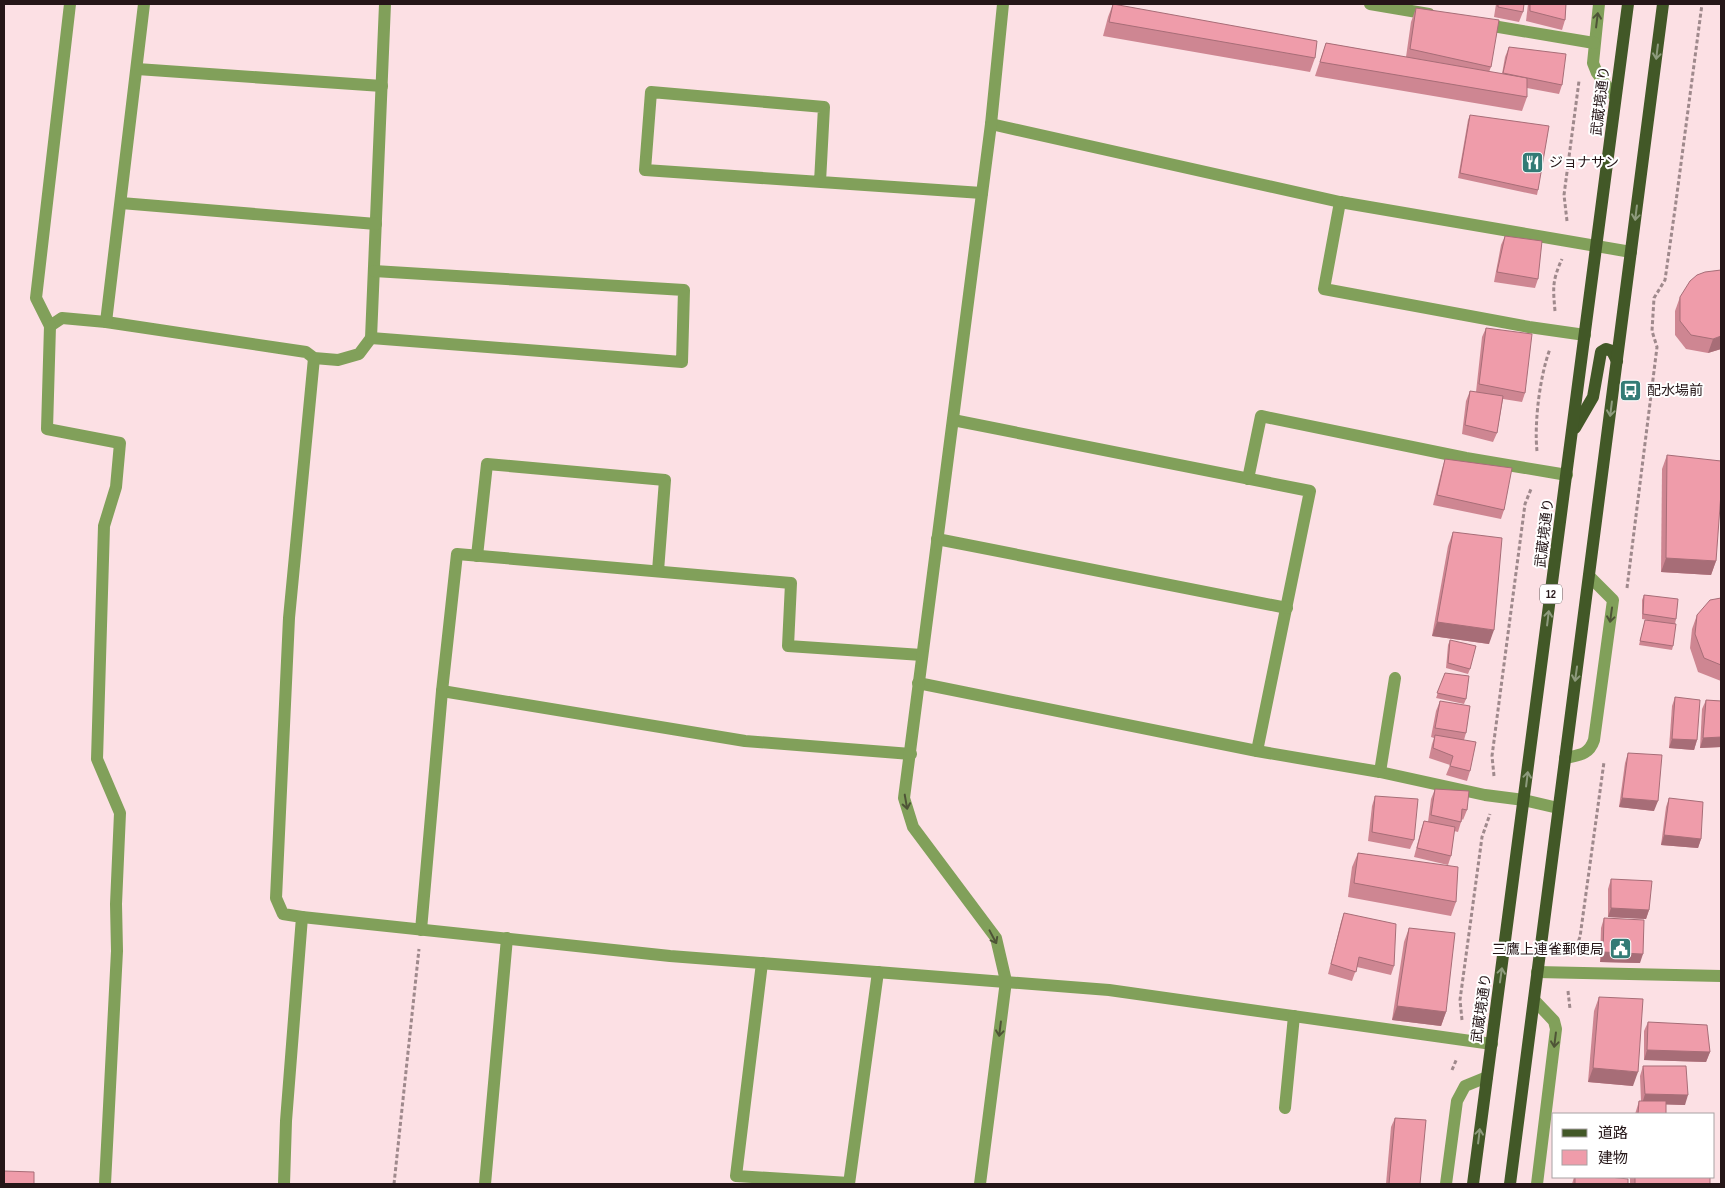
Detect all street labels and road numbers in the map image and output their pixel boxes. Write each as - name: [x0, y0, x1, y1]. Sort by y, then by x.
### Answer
- street label: 武蔵境通り: [1588, 65, 1613, 137]
- street label: 武蔵境通り: [1532, 497, 1557, 569]
- road number: 12: [1540, 584, 1562, 604]
- street label: 武蔵境通り: [1468, 972, 1495, 1044]

